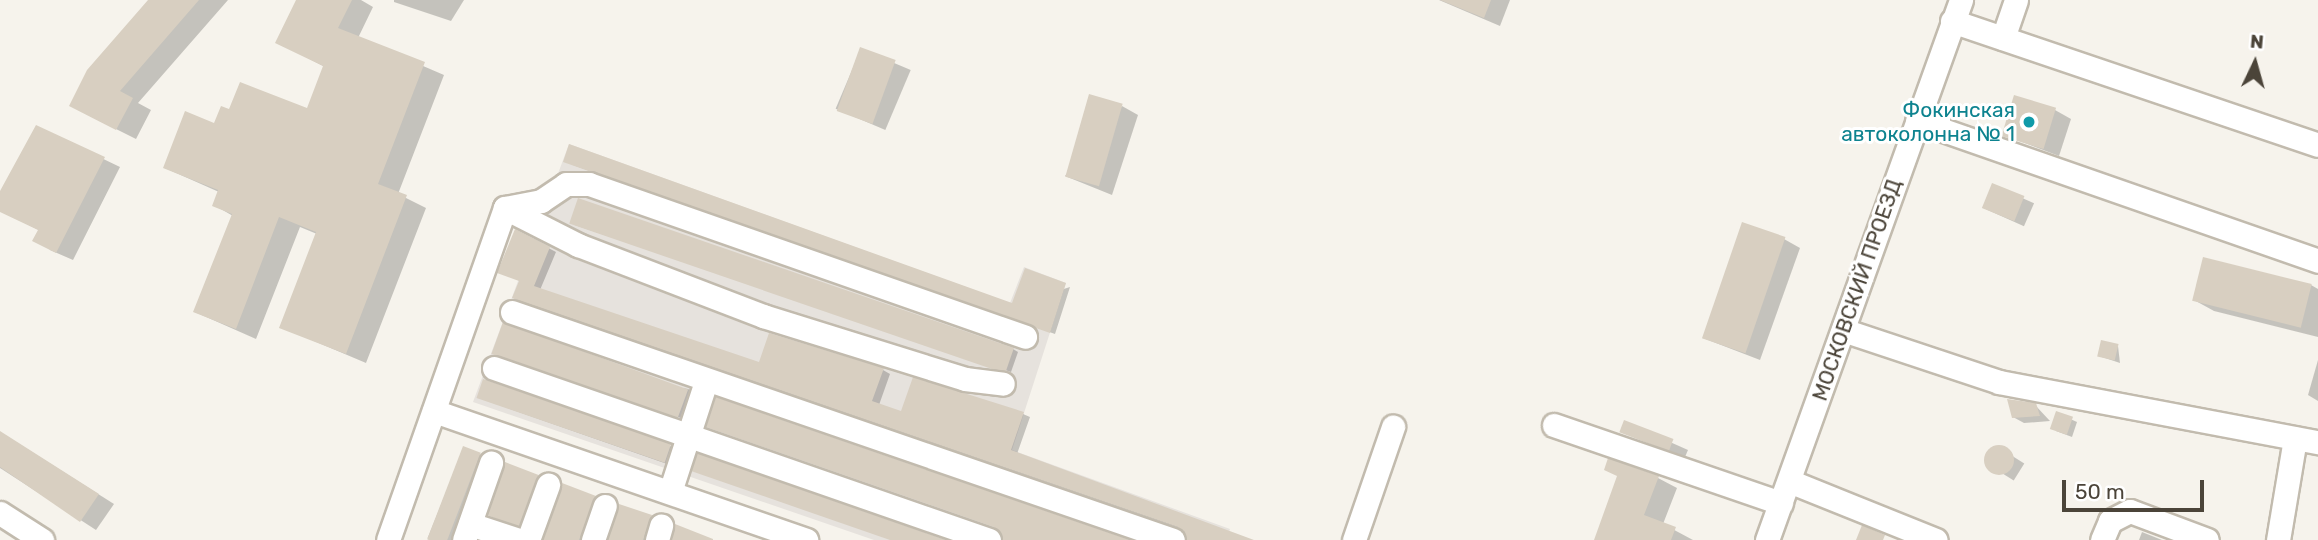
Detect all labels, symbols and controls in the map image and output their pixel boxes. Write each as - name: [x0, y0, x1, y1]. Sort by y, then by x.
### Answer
- north arrow: [2220, 28, 2290, 98]
- text: N: [2249, 30, 2265, 54]
- place label: Фокинская автоколонна № 1: [1841, 97, 2015, 147]
- marker: Фокинская автоколонна № 1: [2021, 114, 2037, 130]
- street label: МОСКОВСКИЙ ПРОЕЗД: [1807, 176, 1907, 404]
- scale bar: [2066, 466, 2208, 510]
- text: 50 m: [2075, 479, 2125, 504]

